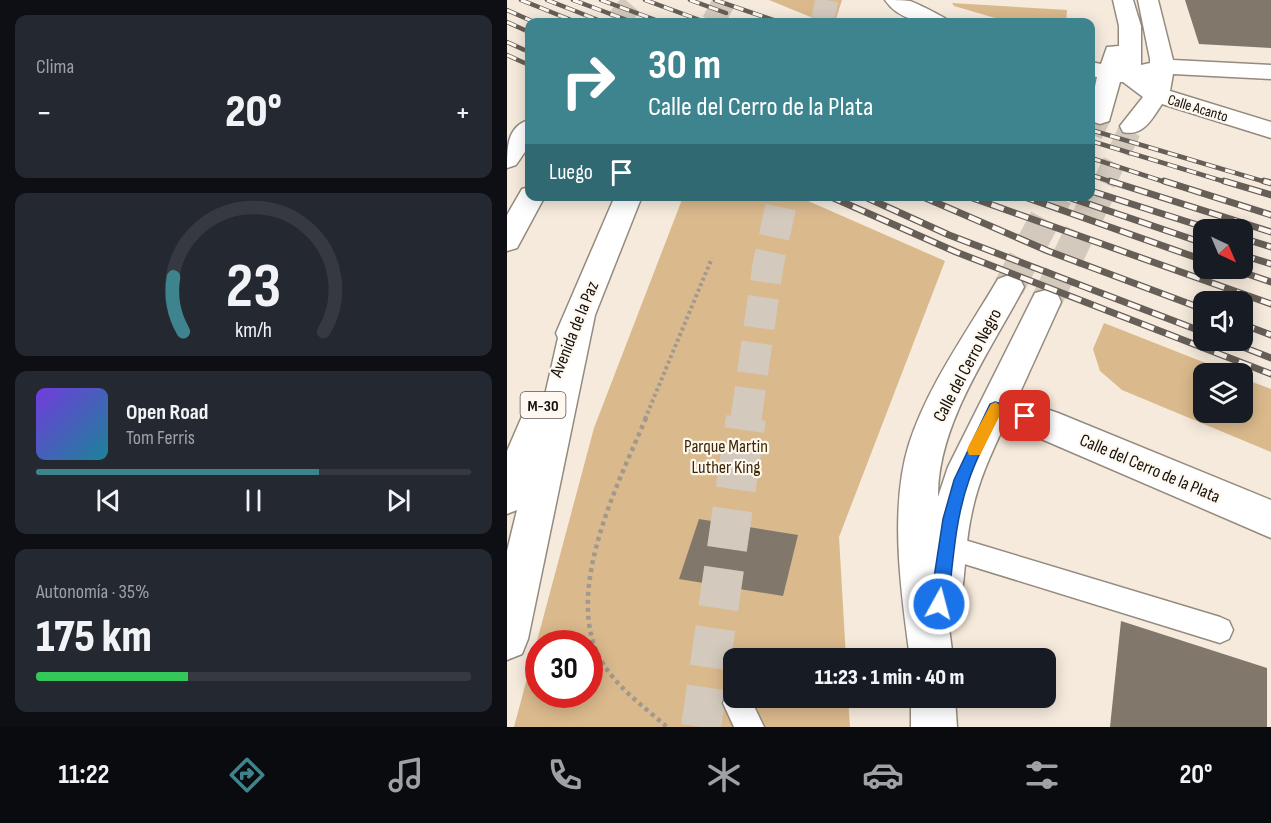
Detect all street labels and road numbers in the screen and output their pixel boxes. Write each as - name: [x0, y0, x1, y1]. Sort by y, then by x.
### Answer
- street label: Calle Acanto: [1165, 90, 1230, 127]
- street label: Avenida de la Paz: [545, 278, 603, 381]
- street label: Calle del Cerro Negro: [929, 305, 1006, 425]
- road number: M-30: [521, 392, 565, 418]
- street label: Calle del Cerro de la Plata: [1077, 429, 1223, 508]

